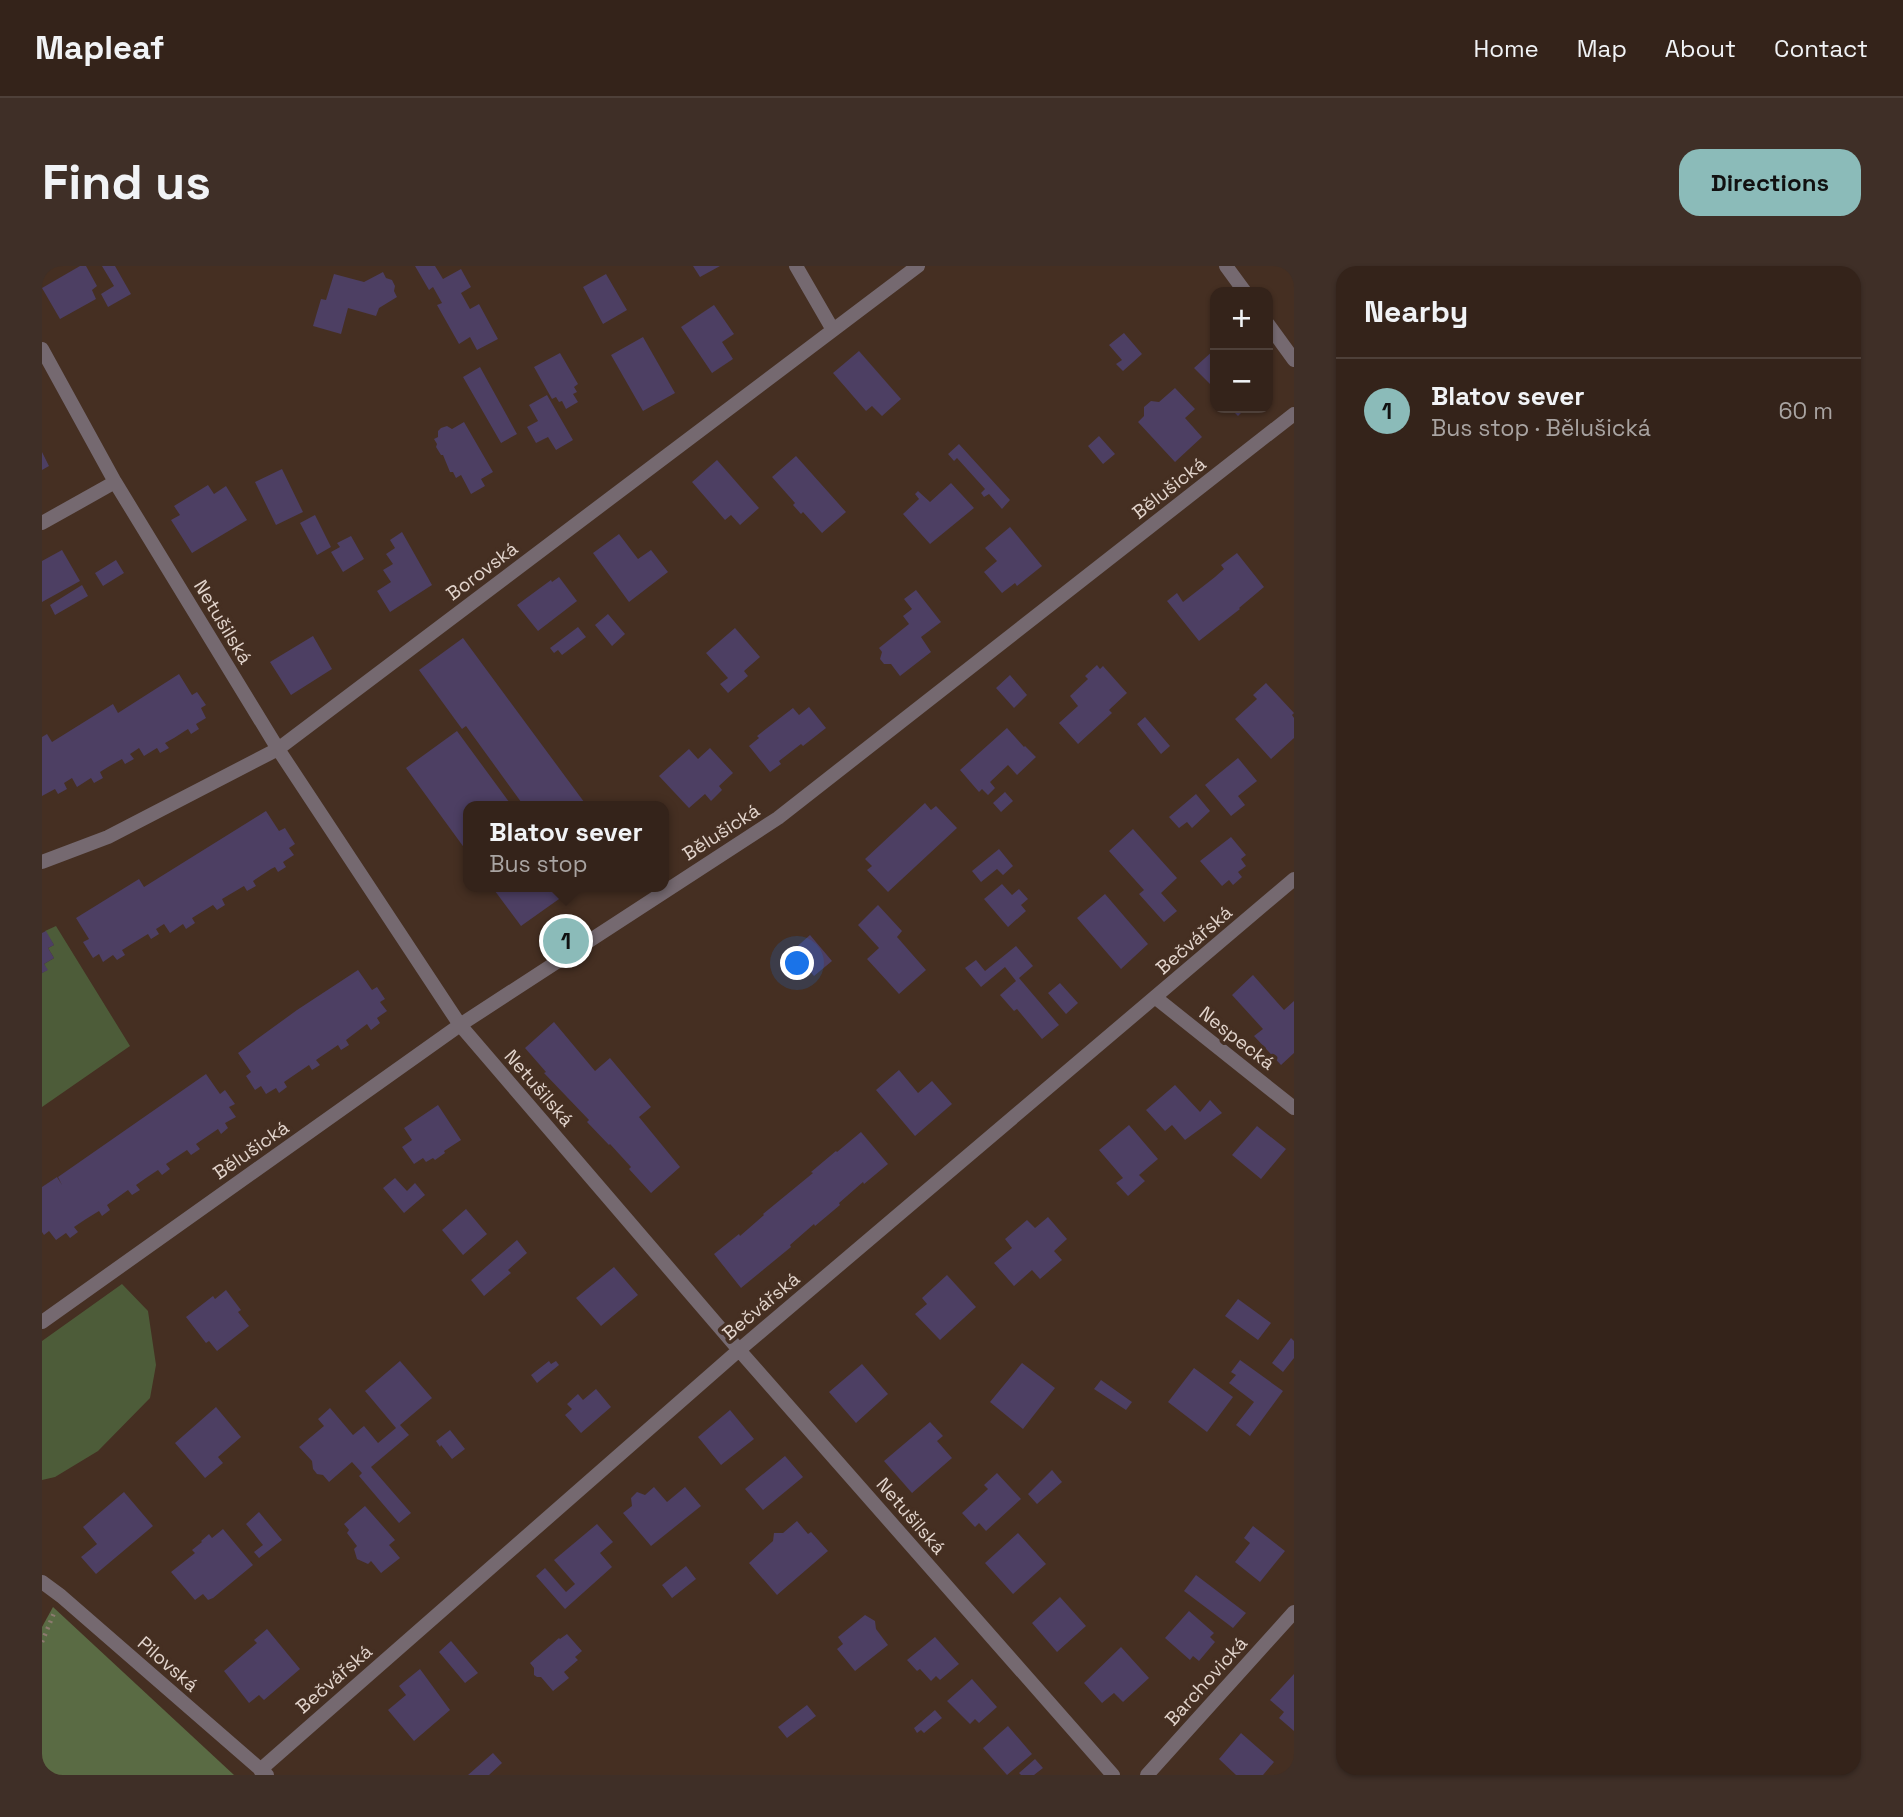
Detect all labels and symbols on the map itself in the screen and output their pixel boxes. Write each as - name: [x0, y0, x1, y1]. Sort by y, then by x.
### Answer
- street label: Bělušická: [1127, 451, 1211, 525]
- street label: Borovská: [441, 536, 523, 606]
- street label: Netušilská: [188, 575, 258, 669]
- street label: Bělušická: [678, 798, 764, 866]
- street label: Bečvářská: [1150, 900, 1238, 980]
- pin: 1: [543, 915, 589, 967]
- your location: [780, 946, 814, 980]
- street label: Nespecká: [1194, 1001, 1280, 1075]
- street label: Netušilská: [499, 1044, 579, 1132]
- street label: Bělušická: [208, 1115, 294, 1185]
- street label: Bečvářská: [717, 1266, 805, 1346]
- street label: Netušilská: [871, 1472, 951, 1560]
- street label: Pilovská: [132, 1631, 204, 1697]
- street label: Barchovická: [1159, 1631, 1253, 1731]
- street label: Bečvářská: [290, 1639, 378, 1719]

